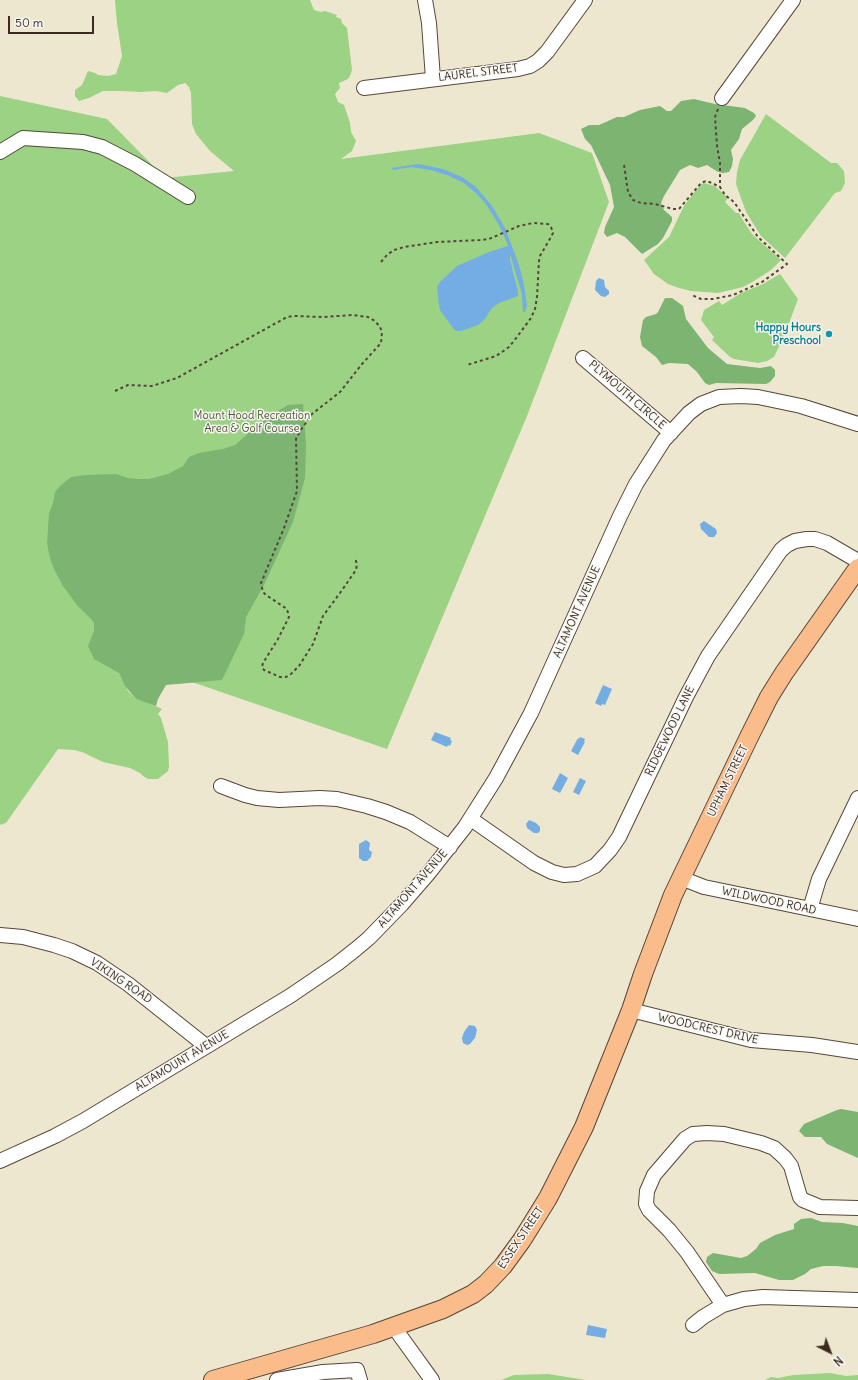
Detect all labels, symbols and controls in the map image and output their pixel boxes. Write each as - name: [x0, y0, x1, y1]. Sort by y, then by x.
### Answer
- scale bar: [10, 8, 96, 34]
- text: 50 m: [15, 15, 43, 30]
- street label: LAUREL STREET: [437, 62, 519, 84]
- place label: Happy Hours Preschool: [755, 321, 821, 347]
- marker: Happy Hours Preschool: [824, 329, 834, 339]
- street label: PLYMOUTH CIRCLE: [586, 358, 668, 432]
- park label: Mount Hood Recreation Area & Golf Course: [194, 409, 310, 435]
- street label: ALTAMONT AVENUE: [551, 564, 603, 660]
- street label: RIDGEWOOD LANE: [642, 684, 698, 778]
- street label: UPHAM STREET: [705, 743, 751, 819]
- street label: ALTAMONT AVENUE: [375, 847, 451, 931]
- street label: WILDWOOD ROAD: [721, 885, 817, 917]
- street label: VIKING ROAD: [88, 955, 154, 1007]
- street label: WOODCREST DRIVE: [656, 1011, 760, 1047]
- street label: ALTAMOUNT AVENUE: [133, 1028, 231, 1094]
- street label: ESSEX STREET: [495, 1204, 547, 1272]
- north arrow: [810, 1332, 850, 1372]
- text: N: [831, 1353, 846, 1369]

